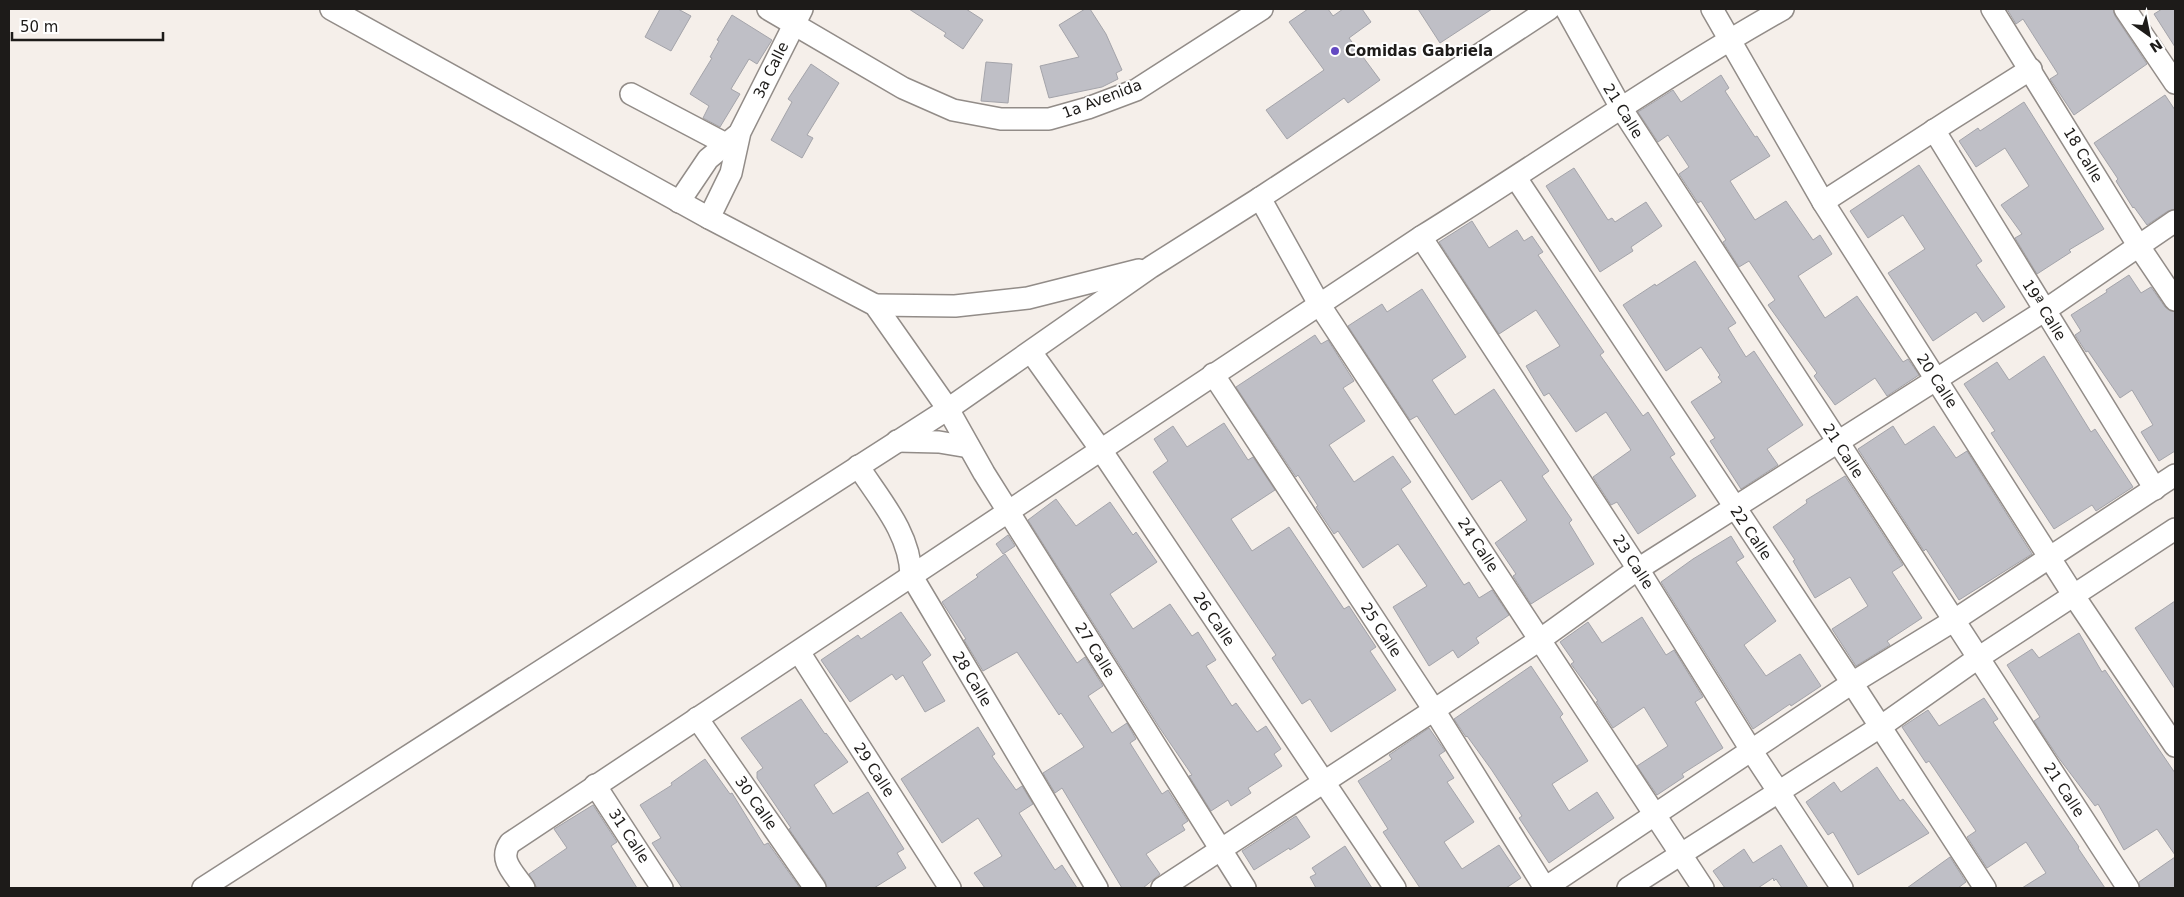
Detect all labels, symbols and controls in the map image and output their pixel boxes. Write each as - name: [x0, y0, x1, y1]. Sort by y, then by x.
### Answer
- scale bar: [12, 10, 164, 42]
- north arrow: [2124, 10, 2174, 60]
- text: 50 m: [20, 18, 58, 36]
- text: N: [2147, 36, 2165, 56]
- street label: 3a Calle: [750, 39, 792, 101]
- place label: Comidas Gabriela: [1345, 42, 1493, 60]
- marker: Comidas Gabriela: [1329, 45, 1341, 57]
- street label: 1a Avenida: [1060, 76, 1144, 122]
- street label: 21 Calle: [1599, 80, 1647, 142]
- street label: 18 Calle: [2060, 124, 2106, 186]
- street label: 19ª Calle: [2018, 276, 2070, 344]
- street label: 20 Calle: [1913, 350, 1961, 412]
- street label: 21 Calle: [1819, 420, 1867, 482]
- street label: 22 Calle: [1726, 503, 1776, 563]
- street label: 24 Calle: [1454, 514, 1502, 576]
- street label: 23 Calle: [1609, 531, 1657, 593]
- street label: 26 Calle: [1189, 589, 1239, 649]
- street label: 25 Calle: [1357, 599, 1405, 661]
- street label: 27 Calle: [1071, 619, 1119, 681]
- street label: 28 Calle: [949, 648, 995, 710]
- street label: 29 Calle: [850, 739, 898, 801]
- street label: 21 Calle: [2040, 759, 2088, 821]
- street label: 30 Calle: [731, 773, 781, 833]
- street label: 31 Calle: [605, 805, 653, 867]

